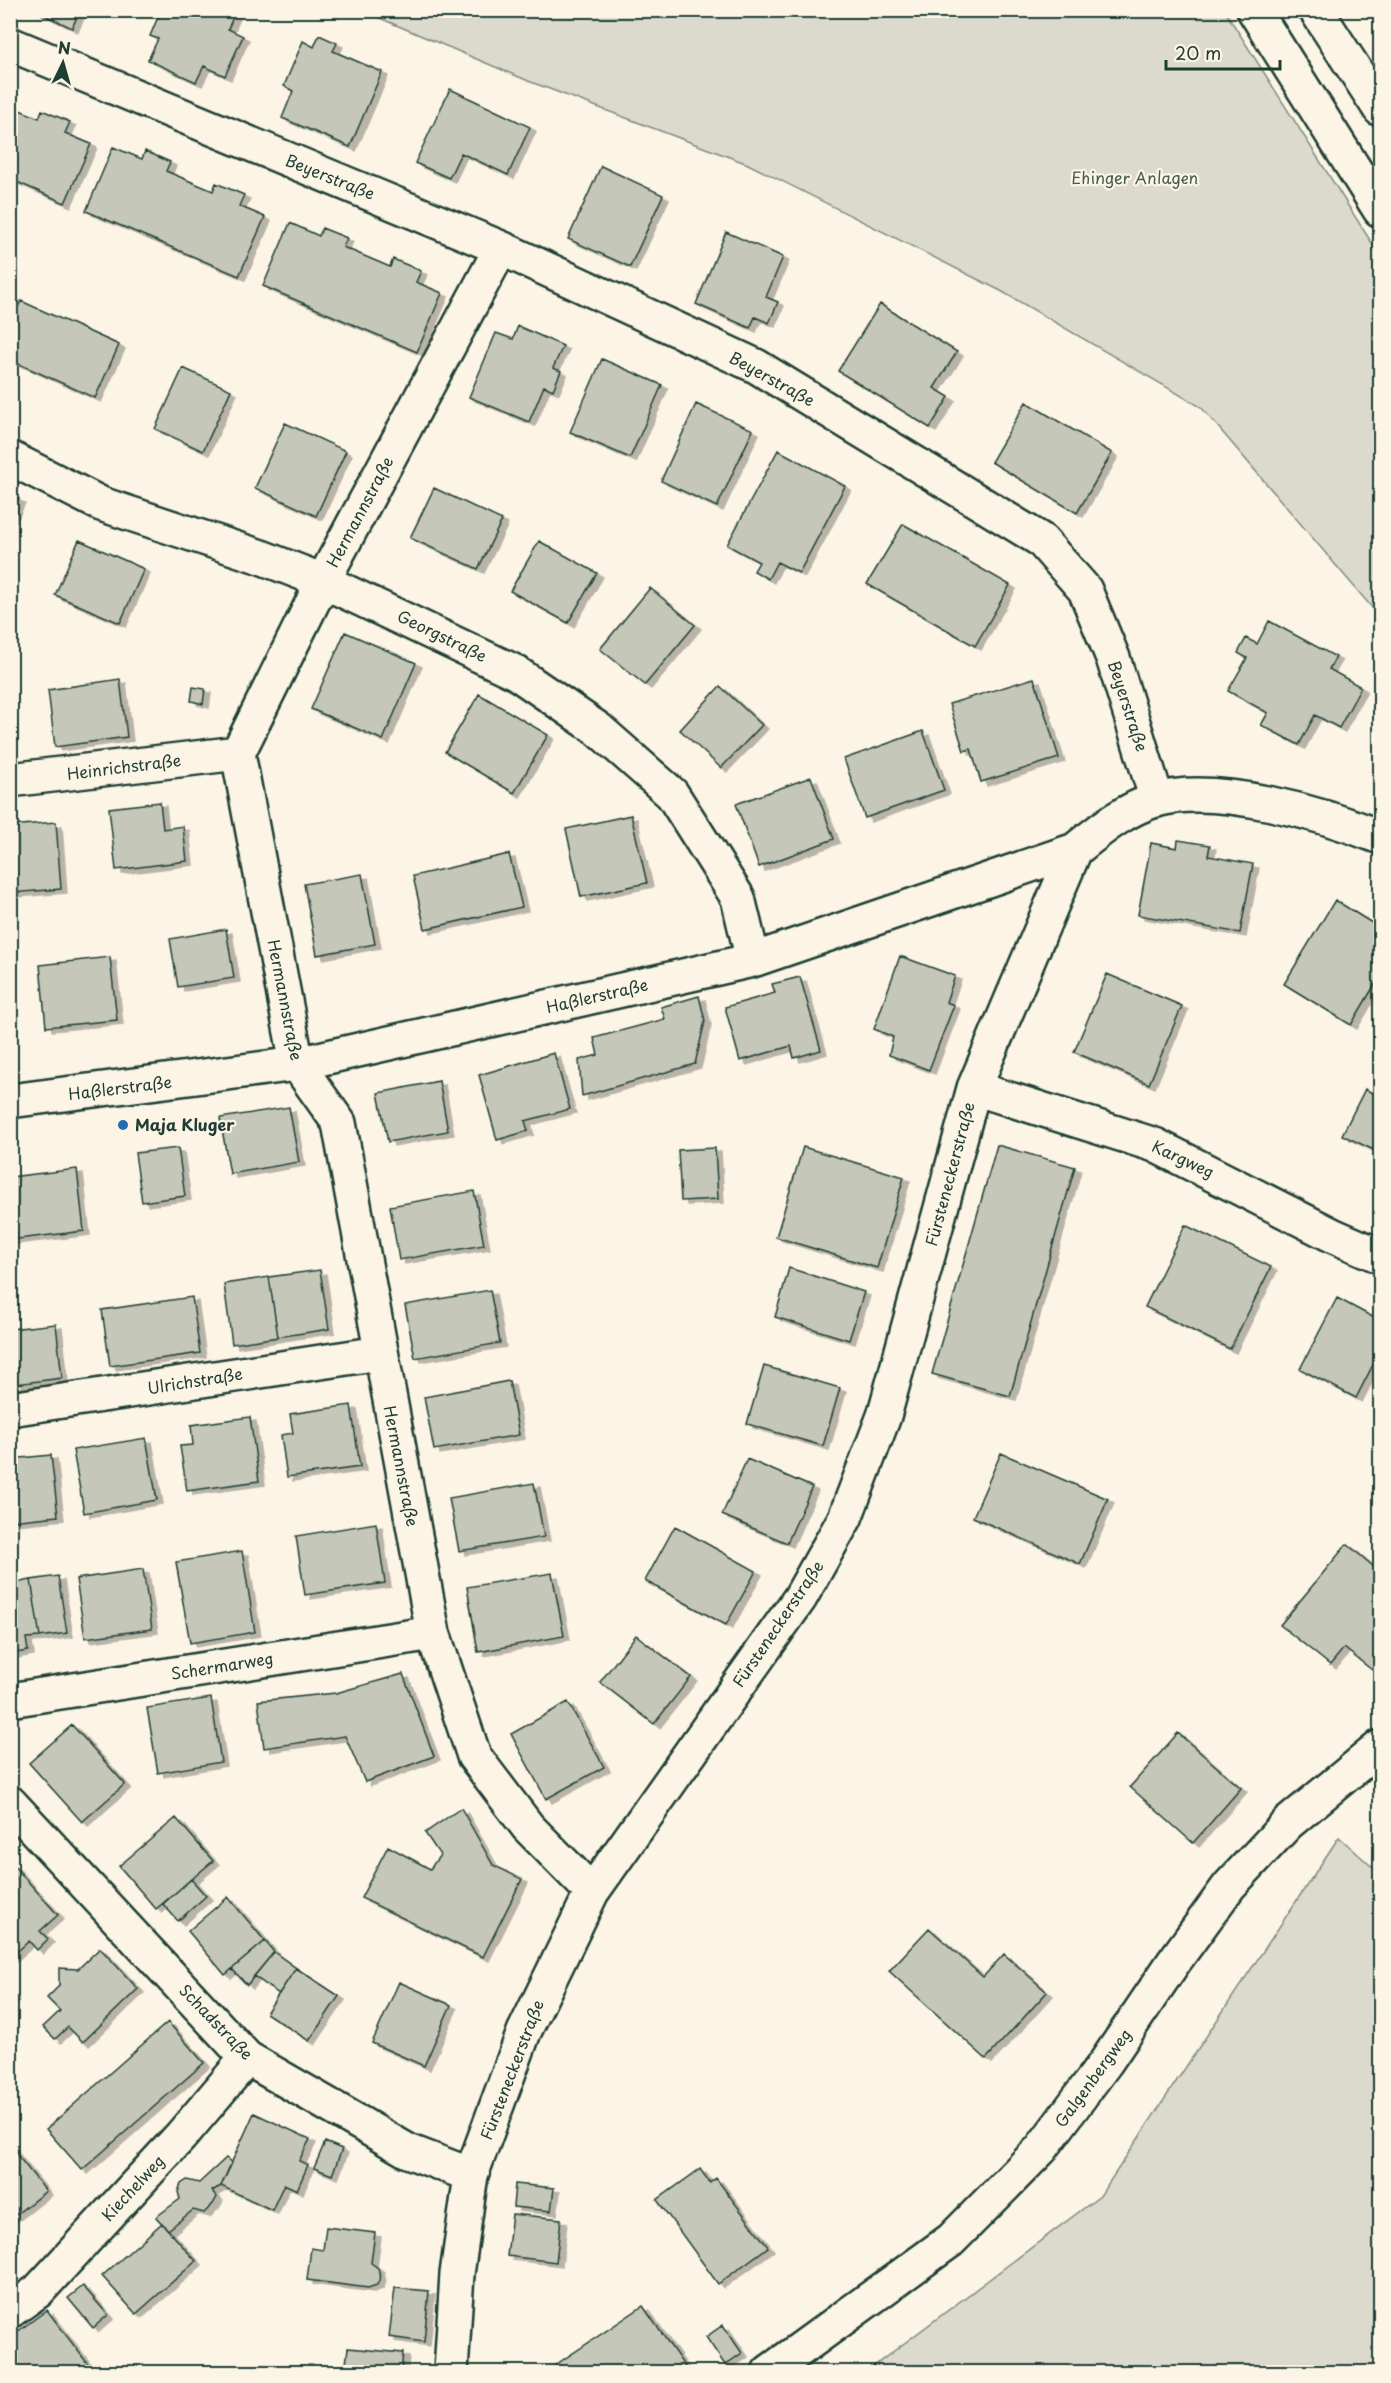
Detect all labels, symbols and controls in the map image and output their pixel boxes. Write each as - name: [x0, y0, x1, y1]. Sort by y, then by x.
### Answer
- north arrow: [33, 33, 93, 93]
- scale bar: [1166, 33, 1280, 71]
- text: N: [57, 35, 72, 60]
- text: 20 m: [1175, 39, 1221, 66]
- street label: Beyerstraße: [282, 147, 379, 205]
- park label: Ehinger Anlagen: [1071, 165, 1199, 189]
- street label: Beyerstraße: [725, 345, 820, 412]
- street label: Hermannstraße: [320, 452, 398, 571]
- street label: Georgstraße: [394, 603, 491, 667]
- street label: Beyerstraße: [1103, 657, 1155, 754]
- street label: Heinrichstraße: [65, 747, 182, 785]
- street label: Hermannstraße: [263, 937, 309, 1062]
- street label: Haßlerstraße: [543, 972, 650, 1018]
- street label: Haßlerstraße: [67, 1069, 173, 1105]
- street label: Fürsteneckerstraße: [918, 1099, 980, 1248]
- place label: Maja Kluger: [135, 1112, 235, 1136]
- marker: Maja Kluger: [116, 1118, 130, 1132]
- street label: Kargweg: [1148, 1133, 1219, 1183]
- street label: Ulrichstraße: [146, 1361, 244, 1399]
- street label: Hermannstraße: [379, 1403, 425, 1528]
- street label: Fürsteneckerstraße: [726, 1555, 829, 1692]
- street label: Schermarweg: [169, 1645, 275, 1685]
- street label: Schadstraße: [174, 1978, 259, 2065]
- street label: Fürsteneckerstraße: [473, 1996, 549, 2143]
- street label: Galgenbergweg: [1048, 2023, 1136, 2132]
- street label: Kiechelweg: [95, 2149, 169, 2226]

